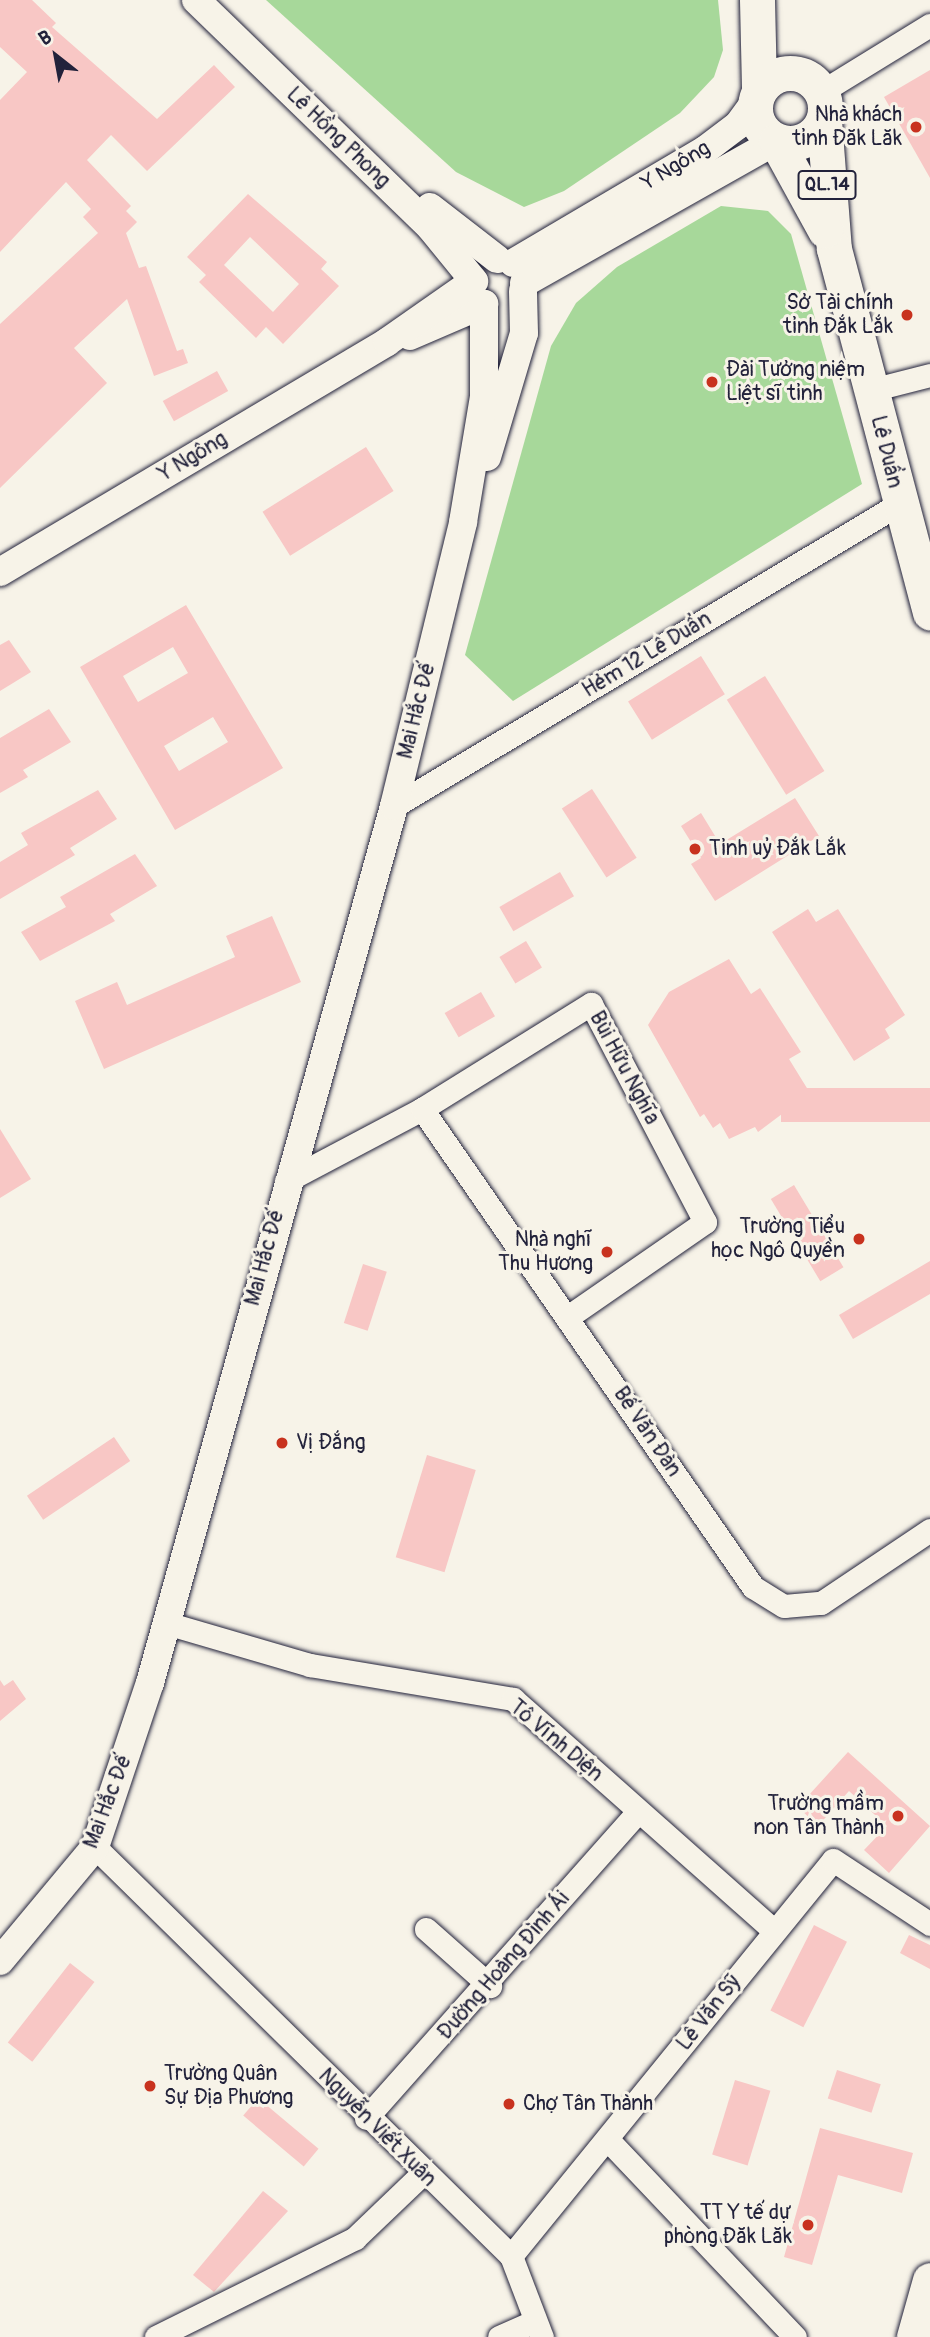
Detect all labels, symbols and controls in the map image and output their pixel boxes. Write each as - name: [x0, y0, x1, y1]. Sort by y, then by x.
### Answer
- north arrow: [21, 21, 91, 91]
- text: B: [34, 25, 56, 51]
- street label: Lê Hồng Phong: [281, 82, 395, 194]
- place label: Nhà khách tỉnh Đăk Lăk: [792, 102, 902, 152]
- marker: Nhà khách tỉnh Đăk Lăk: [908, 119, 924, 135]
- street label: Y Ngông: [637, 136, 715, 196]
- road number: QL.14: [797, 169, 857, 200]
- place label: Sở Tài chính tỉnh Đắk Lắk: [783, 290, 893, 340]
- marker: Sở Tài chính tỉnh Đắk Lắk: [899, 307, 915, 323]
- place label: Đài Tưởng niệm Liệt sĩ tỉnh: [726, 357, 865, 407]
- marker: Đài Tưởng niệm Liệt sĩ tỉnh: [704, 374, 720, 390]
- street label: Lê Duẩn: [865, 413, 907, 491]
- street label: Y Ngông: [154, 427, 232, 487]
- street label: Hẻm 12 Lê Duẩn: [578, 607, 716, 703]
- street label: Mai Hắc Đế: [393, 661, 441, 761]
- place label: Tỉnh uỷ Đắk Lắk: [709, 836, 846, 862]
- marker: Tỉnh uỷ Đắk Lắk: [687, 841, 703, 857]
- street label: Bùi Hữu Nghĩa: [584, 1007, 664, 1129]
- street label: Mai Hắc Đế: [240, 1208, 290, 1308]
- place label: Trường Tiểu học Ngô Quyền: [711, 1214, 845, 1264]
- place label: Nhà nghĩ Thu Hương: [498, 1227, 593, 1277]
- marker: Trường Tiểu học Ngô Quyền: [851, 1231, 867, 1247]
- marker: Nhà nghĩ Thu Hương: [599, 1244, 615, 1260]
- street label: Bế Văn Đàn: [608, 1382, 686, 1482]
- place label: Vị Đắng: [296, 1430, 366, 1456]
- marker: Vị Đắng: [274, 1435, 290, 1451]
- street label: Tô Vĩnh Diện: [504, 1695, 608, 1787]
- street label: Mai Hắc Đế: [79, 1752, 137, 1852]
- place label: Trường mầm non Tân Thành: [753, 1791, 884, 1841]
- marker: Trường mầm non Tân Thành: [890, 1808, 906, 1824]
- street label: Đường Hoàng Đình Ái: [433, 1887, 575, 2045]
- street label: Lê Văn Sỹ: [672, 1970, 746, 2056]
- place label: Trường Quân Sự Địa Phương: [164, 2061, 293, 2111]
- street label: Nguyễn Viết Xuân: [313, 2064, 441, 2192]
- marker: Trường Quân Sự Địa Phương: [142, 2078, 158, 2094]
- place label: Chợ Tân Thành: [523, 2091, 653, 2117]
- marker: Chợ Tân Thành: [501, 2096, 517, 2112]
- place label: TT Y tế dự phòng Đăk Lăk: [664, 2200, 792, 2250]
- marker: TT Y tế dự phòng Đăk Lăk: [798, 2215, 818, 2235]

